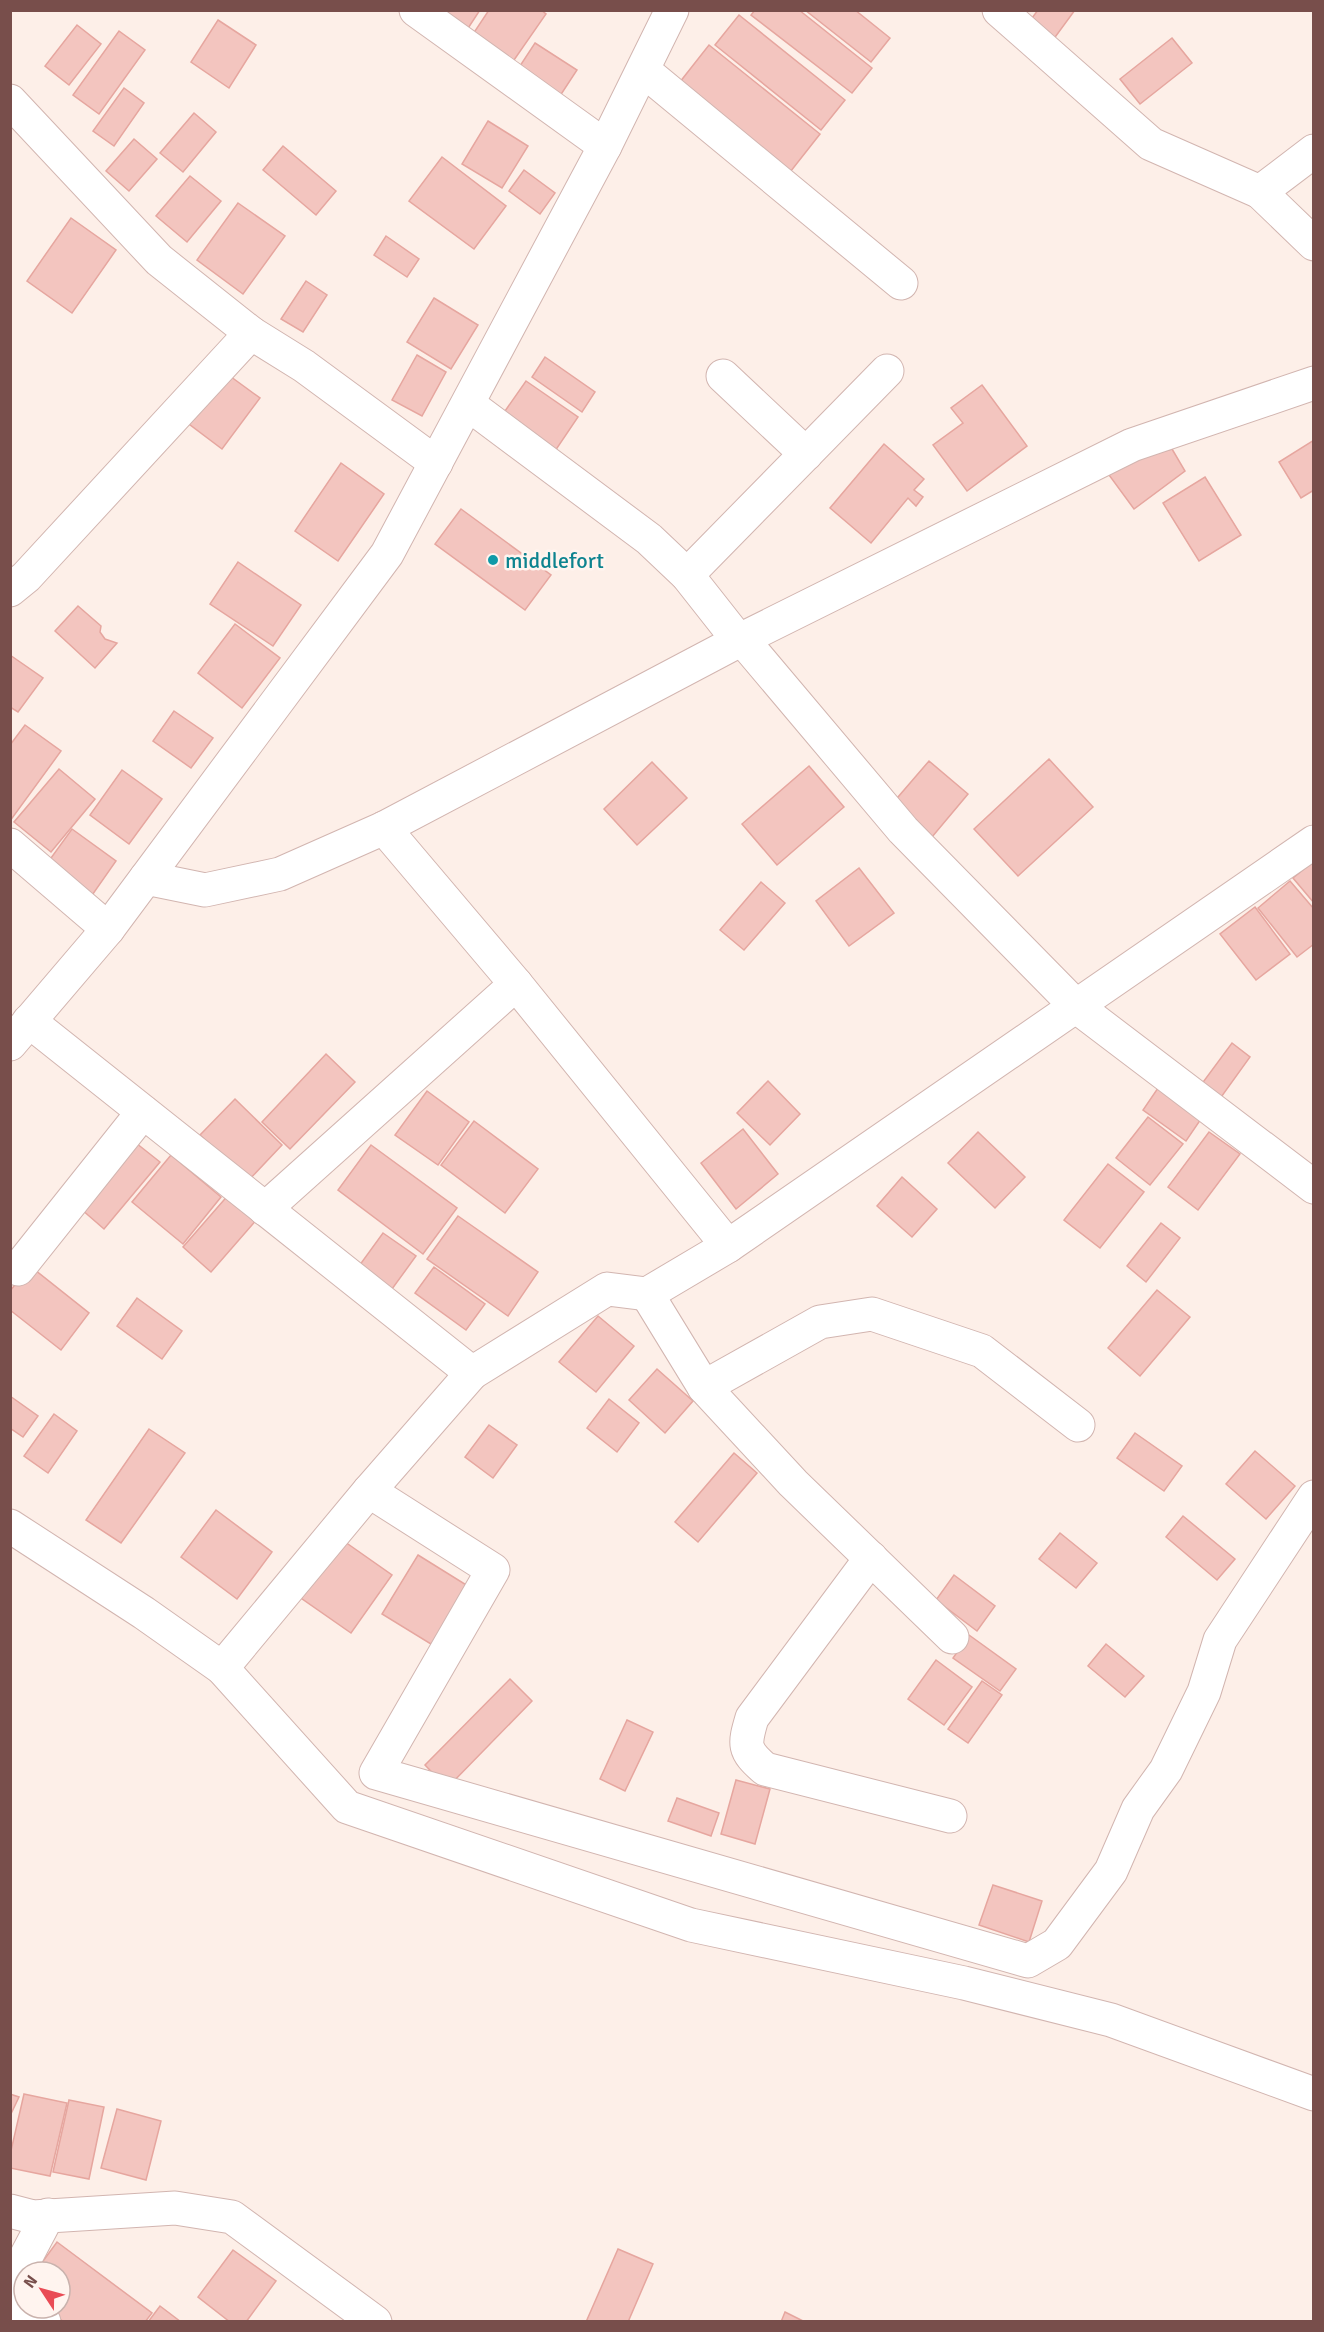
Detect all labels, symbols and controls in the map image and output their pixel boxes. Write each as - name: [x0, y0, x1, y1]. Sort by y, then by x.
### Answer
- place label: middlefort: [505, 547, 604, 574]
- marker: middlefort: [486, 553, 500, 567]
- north arrow: [12, 2260, 72, 2320]
- text: N: [19, 2271, 42, 2292]

